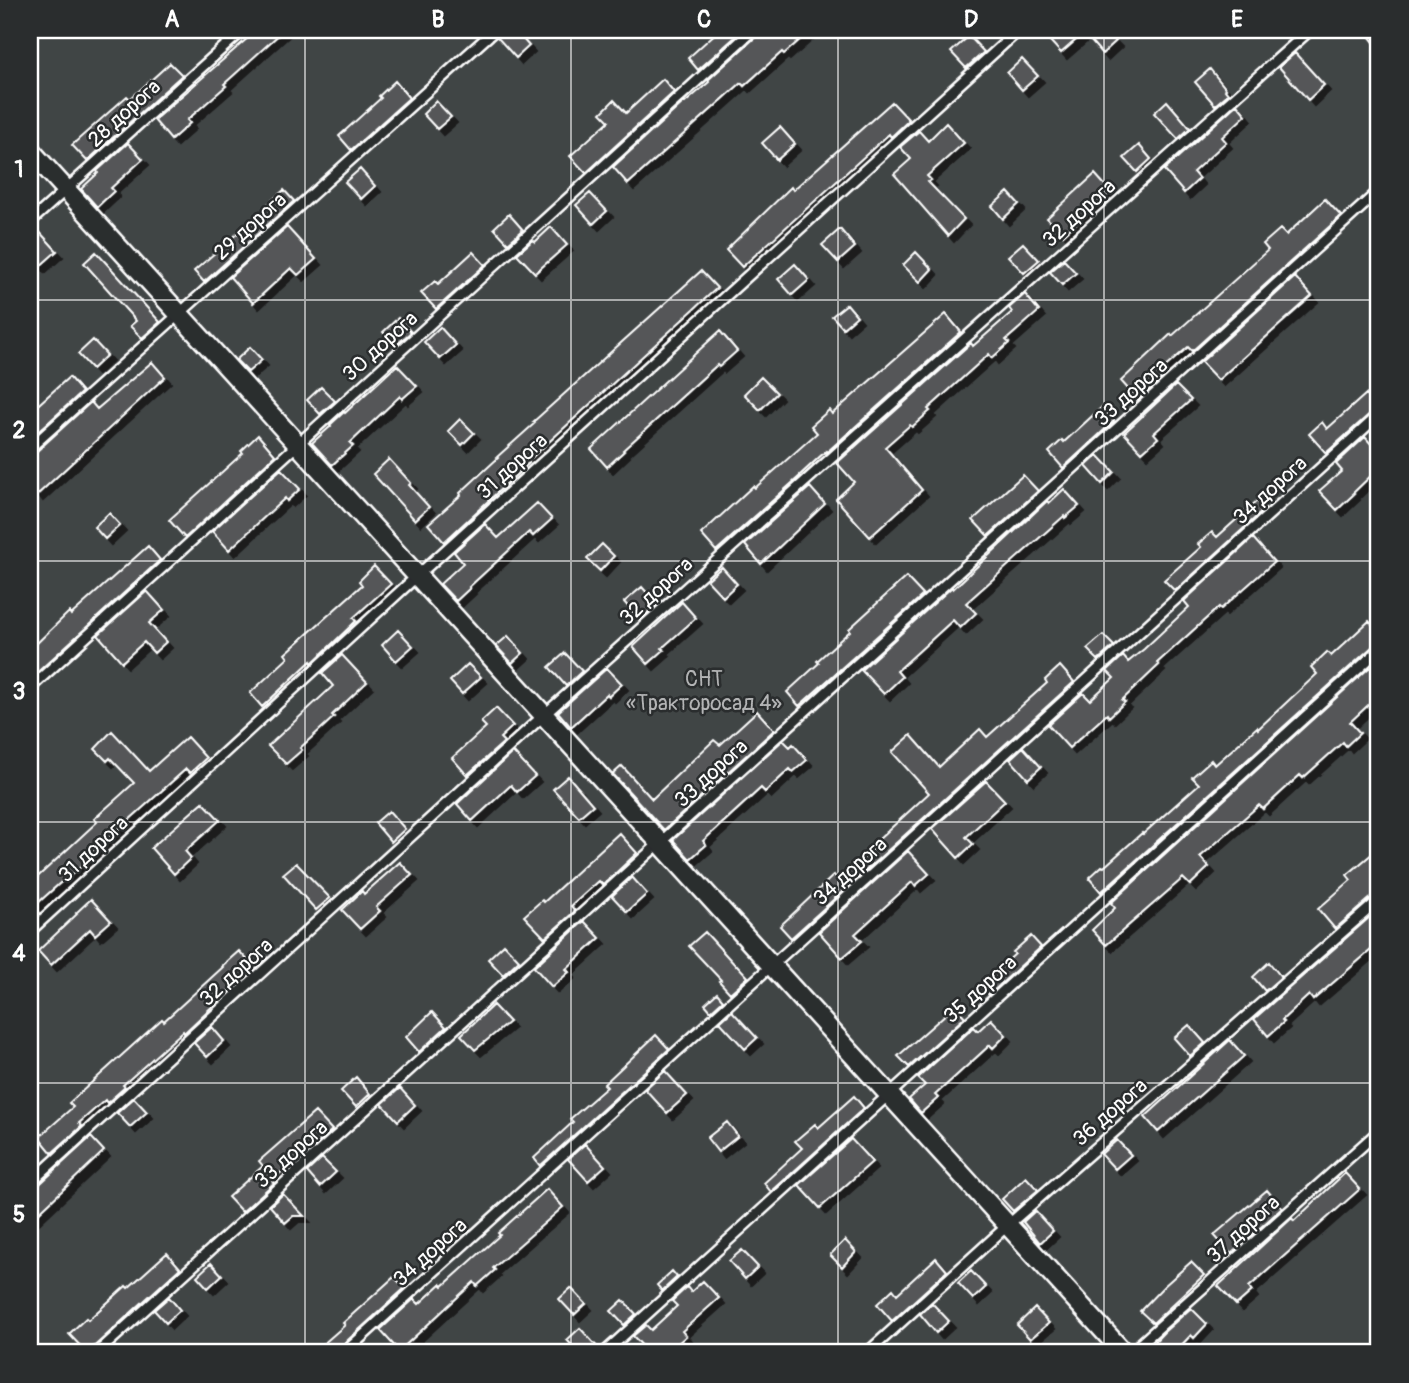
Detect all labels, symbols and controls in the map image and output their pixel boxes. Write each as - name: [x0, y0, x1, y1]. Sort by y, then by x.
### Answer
- text: A: [165, 5, 180, 34]
- text: B: [431, 5, 445, 34]
- text: C: [697, 5, 711, 34]
- text: D: [964, 5, 978, 34]
- text: E: [1231, 5, 1243, 34]
- street label: 28 дорога: [82, 74, 166, 153]
- text: 1: [15, 155, 24, 184]
- street label: 32 дорога: [1037, 173, 1122, 254]
- street label: 29 дорога: [208, 187, 292, 266]
- street label: 30 дорога: [337, 305, 424, 387]
- street label: 33 дорога: [1089, 352, 1174, 433]
- text: 2: [13, 416, 26, 445]
- street label: 31 дорога: [471, 427, 554, 505]
- street label: 34 дорога: [1228, 450, 1313, 531]
- street label: 32 дорога: [614, 551, 699, 632]
- park label: СНТ «Тракторосад 4»: [626, 666, 782, 717]
- text: 3: [13, 677, 25, 706]
- street label: 33 дорога: [669, 733, 754, 814]
- street label: 31 дорога: [53, 810, 134, 889]
- street label: 34 дорога: [808, 831, 893, 912]
- street label: 32 дорога: [194, 932, 279, 1013]
- text: 4: [12, 939, 26, 968]
- street label: 35 дорога: [938, 949, 1023, 1029]
- street label: 36 дорога: [1067, 1073, 1153, 1152]
- street label: 33 дорога: [249, 1114, 334, 1195]
- street label: 37 дорога: [1201, 1189, 1286, 1269]
- text: 5: [13, 1200, 25, 1229]
- street label: 34 дорога: [388, 1212, 473, 1293]

